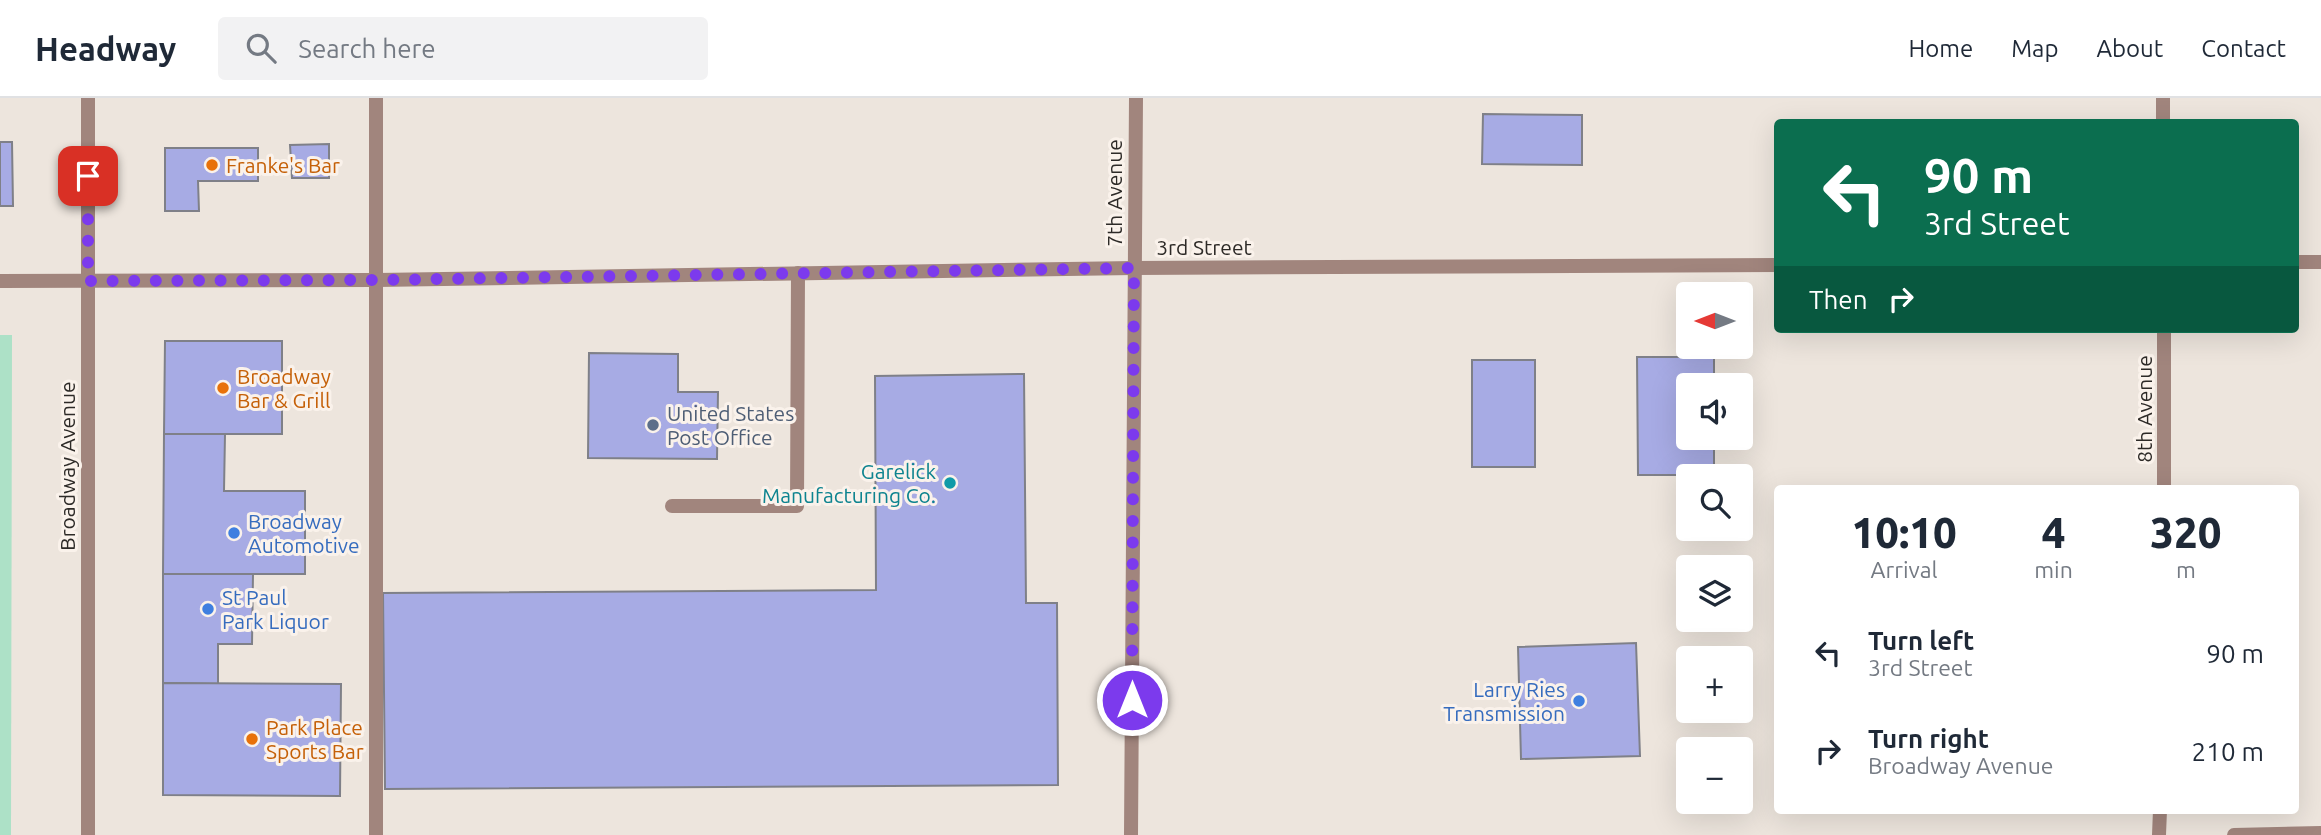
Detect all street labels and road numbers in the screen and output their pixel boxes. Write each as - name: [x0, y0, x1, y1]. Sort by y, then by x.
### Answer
- street label: 7th Avenue: [1102, 139, 1126, 247]
- street label: 3rd Street: [1156, 235, 1252, 259]
- street label: 8th Avenue: [2132, 355, 2156, 463]
- street label: Broadway Avenue: [55, 381, 79, 551]

